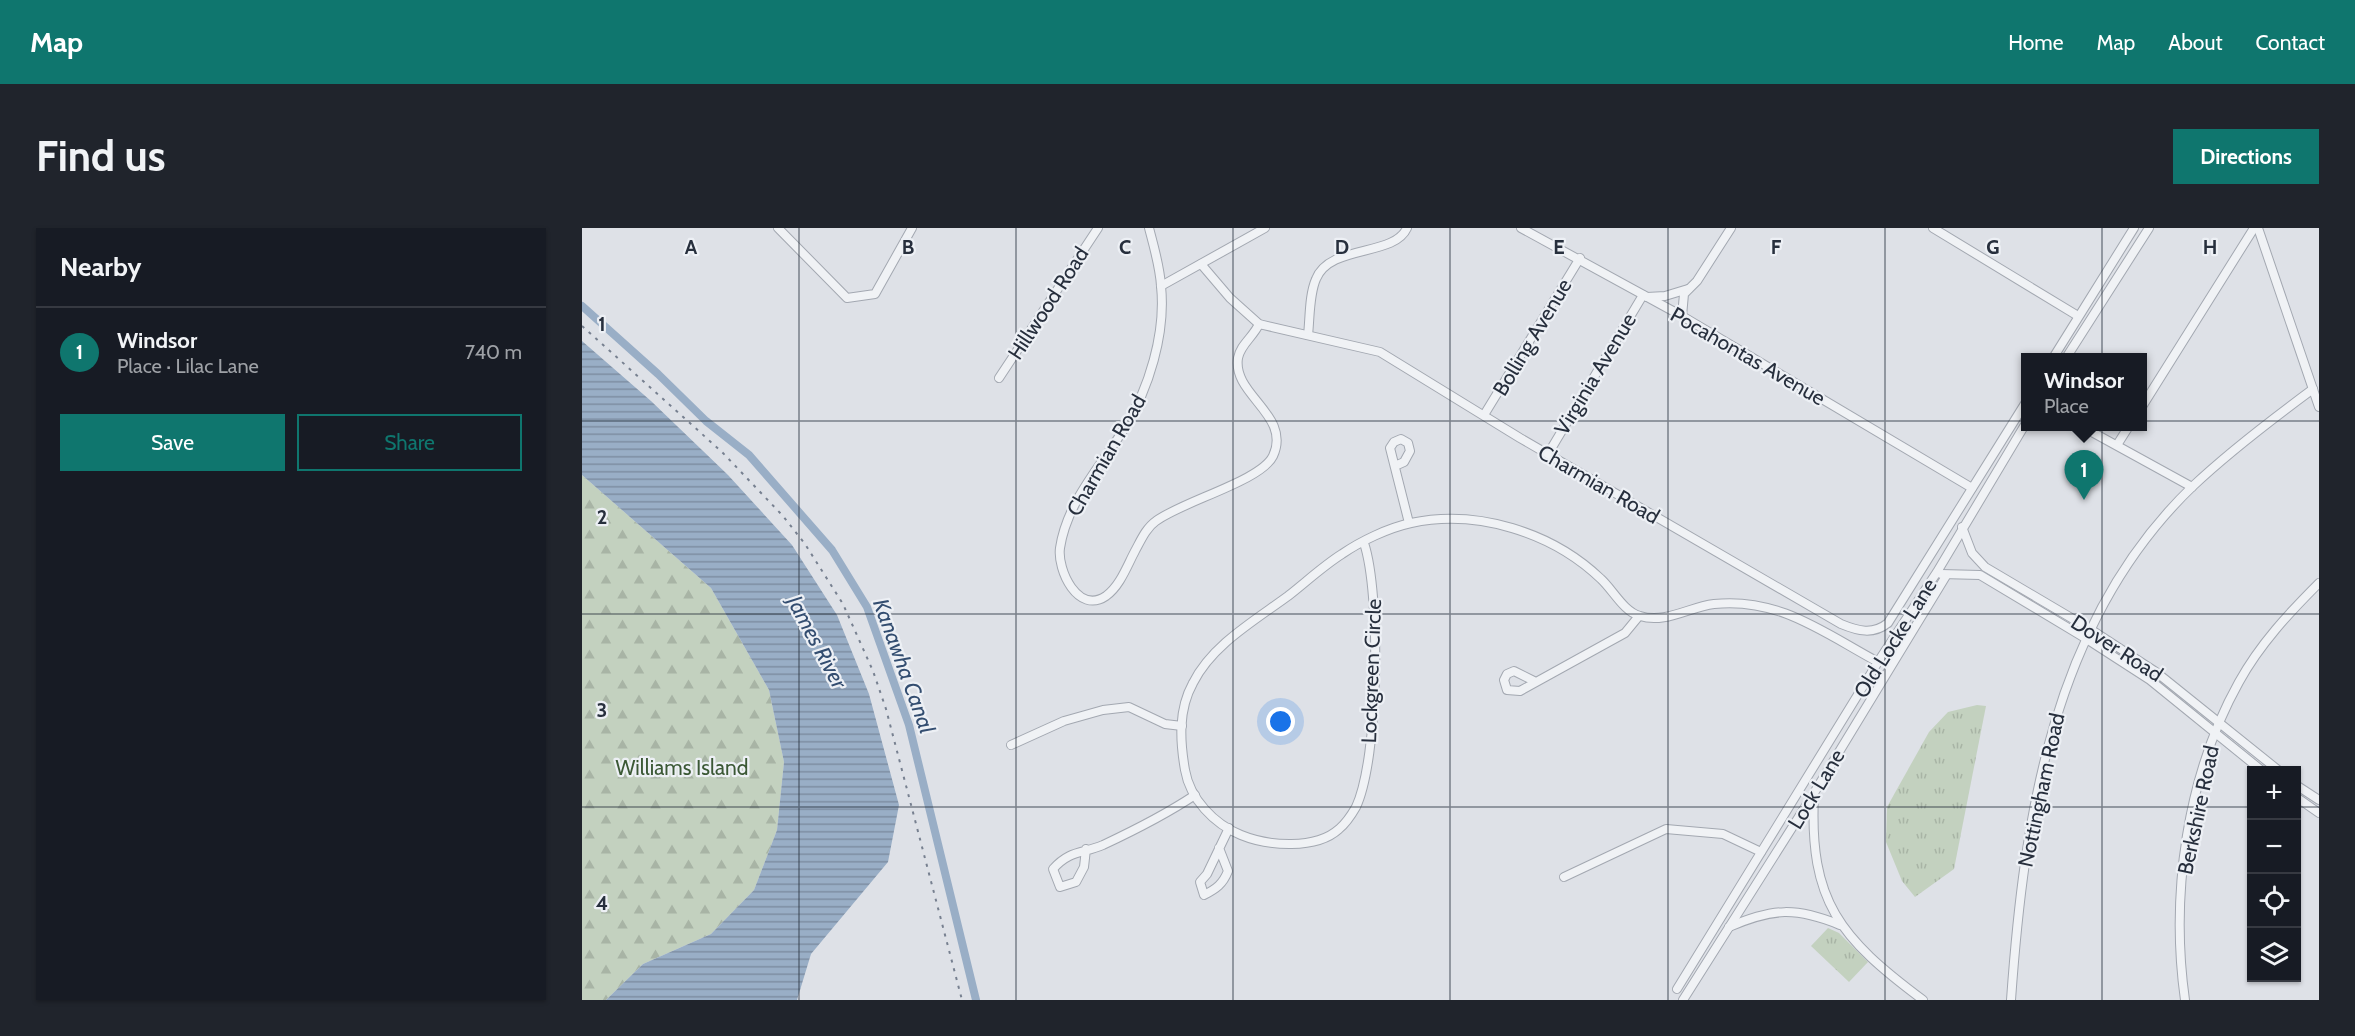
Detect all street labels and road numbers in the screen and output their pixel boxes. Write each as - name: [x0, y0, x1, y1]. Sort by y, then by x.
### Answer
- street label: Hillwood Road: [1002, 242, 1094, 364]
- street label: Bolling Avenue: [1487, 274, 1577, 400]
- street label: Pocahontas Avenue: [1666, 302, 1830, 411]
- street label: Virginia Avenue: [1549, 308, 1641, 439]
- street label: Charmian Road: [1061, 390, 1151, 520]
- street label: Charmian Road: [1534, 439, 1664, 529]
- street label: Old Locke Lane: [1848, 573, 1942, 702]
- street label: Lockgreen Circle: [1356, 598, 1386, 744]
- street label: Dover Road: [2066, 609, 2168, 687]
- street label: Nottingham Road: [2012, 711, 2070, 869]
- street label: Berkshire Road: [2172, 743, 2224, 877]
- street label: Lock Lane: [1782, 744, 1850, 833]

